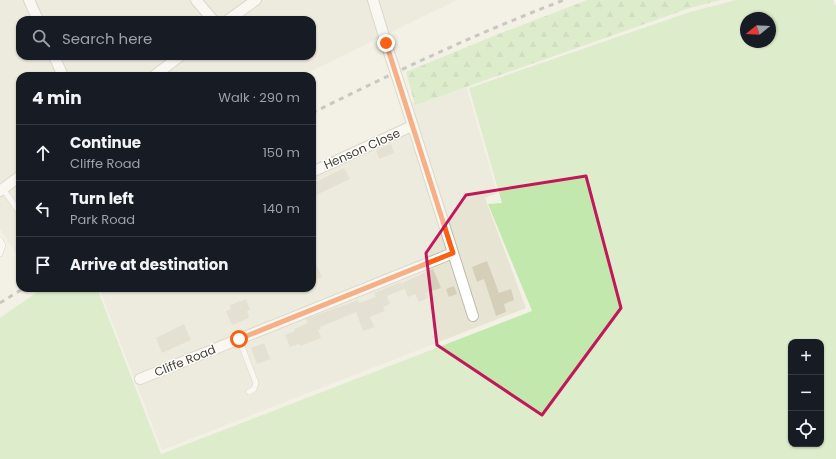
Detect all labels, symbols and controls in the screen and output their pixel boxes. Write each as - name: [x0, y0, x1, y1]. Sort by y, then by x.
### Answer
- north arrow: [740, 12, 776, 48]
- search box: [16, 16, 316, 60]
- icon: search: [30, 27, 52, 49]
- text: Search here: [62, 28, 152, 49]
- route end: [377, 34, 395, 52]
- text: 4 min: [32, 86, 82, 110]
- text: Walk · 290 m: [218, 88, 300, 107]
- street label: Henson Close: [321, 124, 403, 173]
- text: Continue: [70, 132, 141, 153]
- icon: ahead: [32, 142, 54, 164]
- text: 150 m: [263, 143, 300, 162]
- text: Cliffe Road: [70, 154, 140, 173]
- text: Turn left: [70, 188, 134, 209]
- icon: left: [32, 198, 54, 220]
- text: 140 m: [263, 199, 300, 218]
- text: Park Road: [70, 210, 135, 229]
- icon: arrive: [32, 254, 54, 276]
- text: Arrive at destination: [70, 254, 228, 275]
- route start: [230, 330, 248, 348]
- map controls: [788, 339, 824, 447]
- button: +: [788, 339, 824, 375]
- street label: Cliffe Road: [152, 340, 218, 381]
- button: −: [788, 375, 824, 411]
- button: locate: [788, 411, 824, 447]

